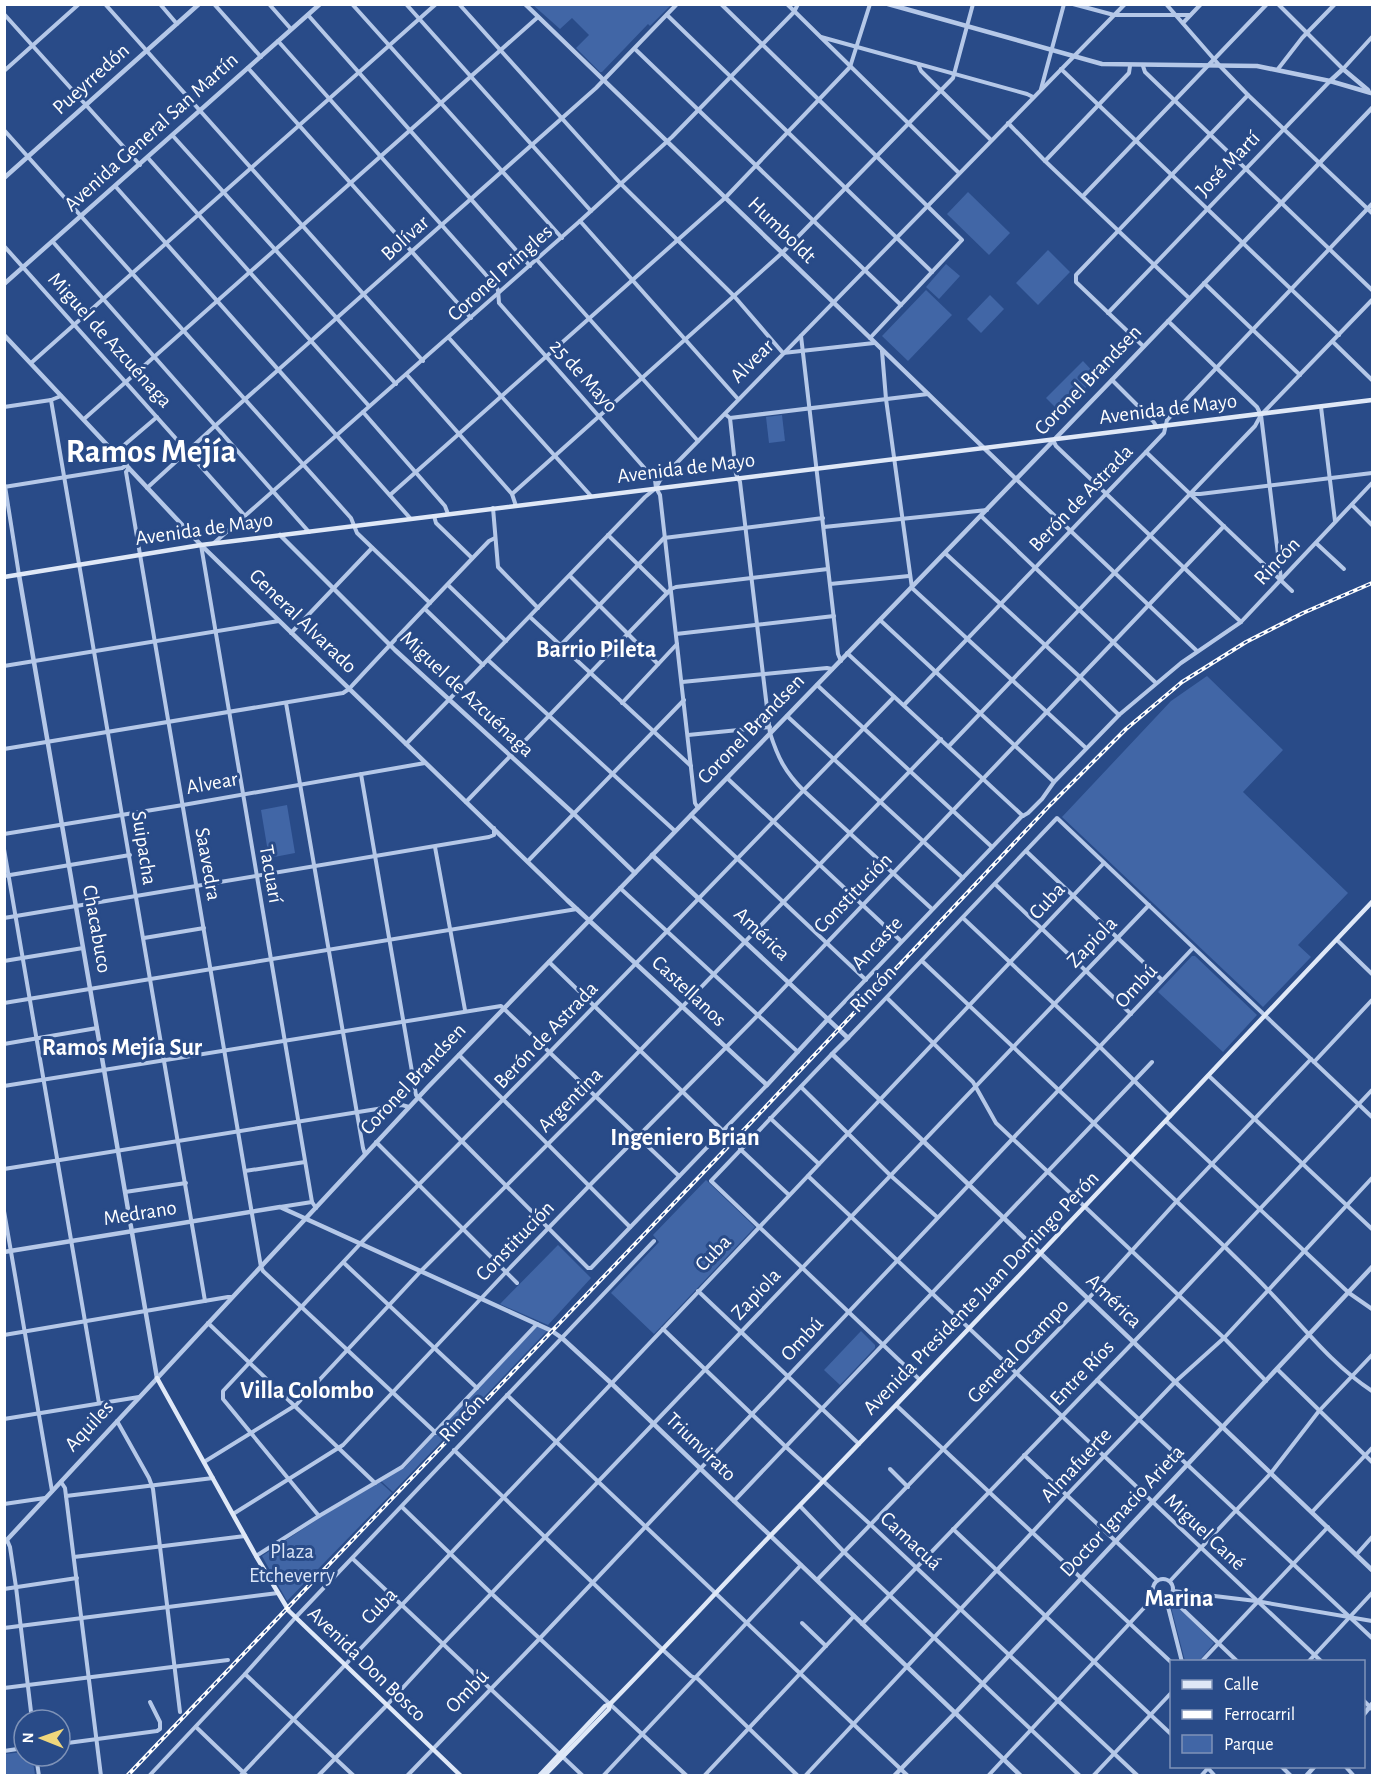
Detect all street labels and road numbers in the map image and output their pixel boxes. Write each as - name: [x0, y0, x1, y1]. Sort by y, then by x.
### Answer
- street label: Pueyrredón: [49, 39, 133, 119]
- street label: Avenida General San Martín: [60, 49, 242, 215]
- street label: José Martí: [1192, 127, 1265, 201]
- street label: Humboldt: [744, 193, 820, 267]
- street label: Bolívar: [377, 211, 433, 265]
- street label: Coronel Pringles: [444, 221, 556, 325]
- street label: Miguel de Azcuénaga: [44, 268, 176, 412]
- street label: Coronel Brandsen: [1031, 321, 1145, 439]
- street label: 25 de Mayo: [546, 335, 622, 417]
- street label: Alvear: [726, 335, 778, 387]
- street label: Avenida de Mayo: [1098, 390, 1238, 428]
- street label: Berón de Astrada: [1025, 440, 1137, 555]
- street label: Avenida de Mayo: [616, 449, 756, 487]
- street label: Avenida de Mayo: [134, 509, 274, 549]
- street label: Rincón: [1250, 533, 1304, 589]
- street label: General Alvarado: [245, 565, 361, 677]
- street label: Miguel de Azcuénaga: [396, 627, 538, 761]
- street label: Coronel Brandsen: [694, 670, 808, 788]
- street label: Alvear: [185, 768, 240, 798]
- street label: Suipacha: [128, 809, 160, 887]
- street label: Saavedra: [191, 826, 225, 903]
- street label: Tacuarí: [256, 843, 287, 906]
- street label: Constitución: [810, 849, 896, 937]
- street label: Cuba: [1025, 878, 1069, 923]
- street label: Chacabuco: [79, 883, 115, 975]
- street label: América: [730, 903, 794, 965]
- street label: Ancaste: [847, 912, 907, 974]
- street label: Zapiola: [1063, 912, 1121, 972]
- street label: Castellanos: [648, 952, 730, 1030]
- street label: Ombú: [1111, 960, 1161, 1012]
- street label: Rincón: [846, 961, 900, 1017]
- street label: Berón de Astrada: [490, 977, 602, 1092]
- street label: Coronel Brandsen: [356, 1019, 470, 1139]
- street label: Argentina: [534, 1063, 607, 1136]
- street label: Avenida Presidente Juan Domingo Perón: [859, 1167, 1103, 1419]
- street label: Medrano: [102, 1197, 178, 1229]
- street label: Constitución: [472, 1197, 558, 1285]
- street label: Cuba: [691, 1230, 735, 1275]
- street label: Zapiola: [727, 1264, 785, 1324]
- street label: América: [1082, 1270, 1146, 1332]
- street label: General Ocampo: [963, 1295, 1073, 1407]
- street label: Ombú: [777, 1313, 827, 1365]
- street label: Entre Ríos: [1046, 1336, 1118, 1410]
- street label: Rincón: [435, 1390, 489, 1446]
- street label: Aquiles: [61, 1397, 117, 1455]
- street label: Triunvirato: [662, 1409, 740, 1485]
- street label: Almafuerte: [1037, 1424, 1115, 1506]
- street label: Doctor Ignacio Arieta: [1056, 1441, 1188, 1581]
- street label: Miguel Cané: [1161, 1490, 1249, 1574]
- street label: Camacuá: [876, 1508, 946, 1575]
- street label: Cuba: [357, 1583, 401, 1628]
- street label: Avenida Don Bosco: [304, 1602, 430, 1726]
- street label: Ombú: [442, 1665, 493, 1717]

